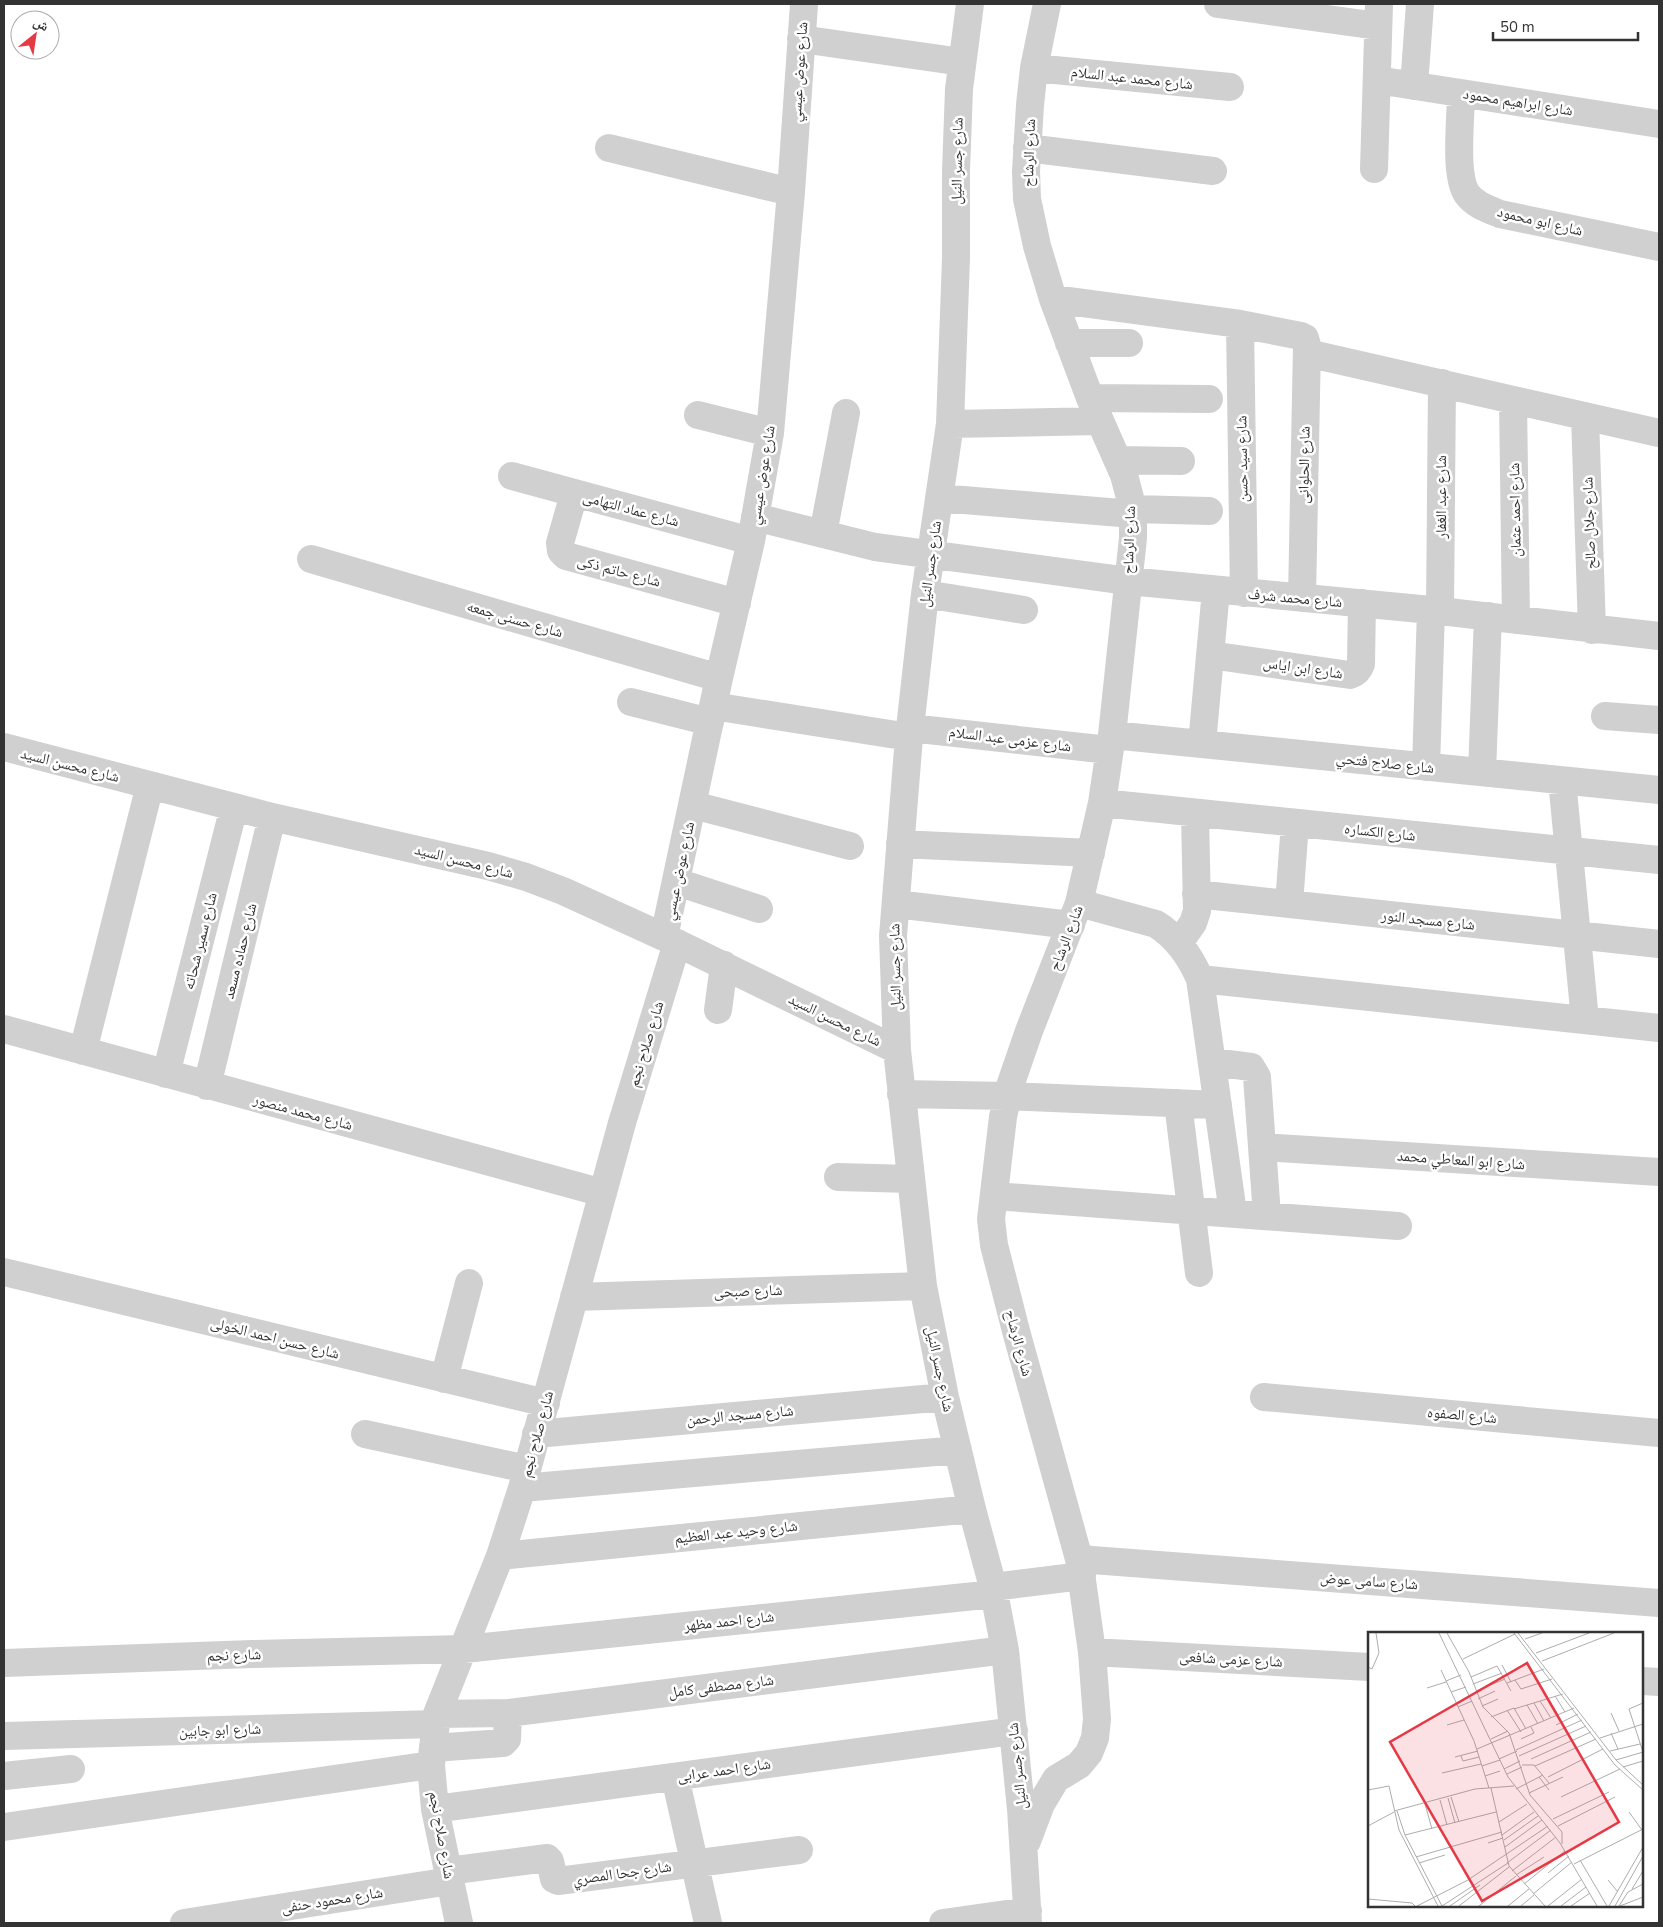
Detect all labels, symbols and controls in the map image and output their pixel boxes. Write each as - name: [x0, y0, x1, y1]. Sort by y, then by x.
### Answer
- north arrow: [10, 10, 60, 60]
- scale bar: [1493, 10, 1638, 42]
- text: ش: [30, 12, 53, 36]
- text: 50 m: [1500, 17, 1535, 37]
- street label: شارع عوض عيسي: [786, 21, 814, 123]
- street label: شارع محمد عبد السلام: [1070, 62, 1194, 94]
- street label: شارع ابراهيم محمود: [1462, 83, 1574, 121]
- street label: شارع جسر النيل: [946, 117, 968, 205]
- street label: شارع الرشاح: [1018, 118, 1040, 188]
- street label: شارع ابو محمود: [1495, 201, 1585, 241]
- street label: شارع سيد حسن: [1231, 415, 1253, 503]
- street label: شارع عوض عيسي: [744, 424, 782, 526]
- street label: شارع الحلوانى: [1293, 426, 1315, 504]
- street label: شارع عبد الغفار: [1431, 455, 1451, 540]
- street label: شارع احمد عثمان: [1504, 463, 1526, 557]
- street label: شارع جلال صالح: [1577, 476, 1601, 570]
- street label: شارع عماد التهامى: [581, 487, 681, 531]
- street label: شارع الرشاح: [1118, 505, 1140, 575]
- street label: شارع جسر النيل: [914, 519, 946, 609]
- street label: شارع حاتم ذكى: [575, 550, 663, 592]
- street label: شارع محمد شرف: [1247, 584, 1343, 612]
- street label: شارع حسنى جمعه: [465, 596, 566, 642]
- street label: شارع ابن اياس: [1262, 653, 1344, 684]
- street label: شارع عزمى عبد السلام: [948, 722, 1072, 756]
- street label: شارع محسن السيد: [19, 743, 122, 787]
- street label: شارع صلاح فتحي: [1335, 748, 1435, 780]
- street label: شارع الكساره: [1343, 818, 1417, 846]
- street label: شارع عوض عيسي: [659, 820, 701, 923]
- street label: شارع محسن السيد: [413, 839, 516, 883]
- street label: شارع سمير شحاته: [178, 890, 222, 992]
- street label: شارع حماده مسعد: [218, 901, 262, 1001]
- street label: شارع الرشاح: [1044, 902, 1088, 974]
- street label: شارع مسجد النور: [1379, 905, 1476, 935]
- street label: شارع جسر النيل: [884, 923, 906, 1011]
- street label: شارع محسن السيد: [785, 989, 885, 1051]
- street label: شارع صلاح نجم: [623, 999, 669, 1089]
- street label: شارع محمد منصور: [250, 1089, 355, 1135]
- street label: شارع ابو المعاطي محمد: [1396, 1146, 1526, 1176]
- street label: شارع صبحى: [713, 1280, 783, 1302]
- street label: شارع الرشاح: [1000, 1307, 1038, 1379]
- street label: شارع حسن احمد الخولى: [209, 1312, 342, 1364]
- street label: شارع جسر النيل: [921, 1324, 959, 1414]
- street label: شارع صلاح نجم: [516, 1388, 558, 1479]
- street label: شارع مسجد الرحمن: [686, 1400, 795, 1430]
- street label: شارع الصفوه: [1426, 1402, 1498, 1428]
- street label: شارع وحيد عبد العظيم: [673, 1516, 799, 1548]
- street label: شارع سامى عوض: [1319, 1568, 1419, 1594]
- street label: شارع احمد مظهر: [682, 1606, 775, 1636]
- inset map: [1368, 1632, 1643, 1907]
- street label: شارع نجم: [206, 1644, 262, 1666]
- street label: شارع عزمى شافعى: [1179, 1646, 1283, 1672]
- street label: شارع مصطفى كامل: [667, 1670, 775, 1702]
- street label: شارع ابو جابين: [178, 1719, 262, 1741]
- street label: شارع جسر النيل: [1002, 1721, 1032, 1810]
- street label: شارع احمد عرابى: [676, 1754, 772, 1786]
- street label: شارع صلاح نجم: [424, 1790, 460, 1881]
- street label: شارع جحا المصري: [571, 1856, 673, 1892]
- street label: شارع محمود حنفى: [280, 1882, 384, 1918]

